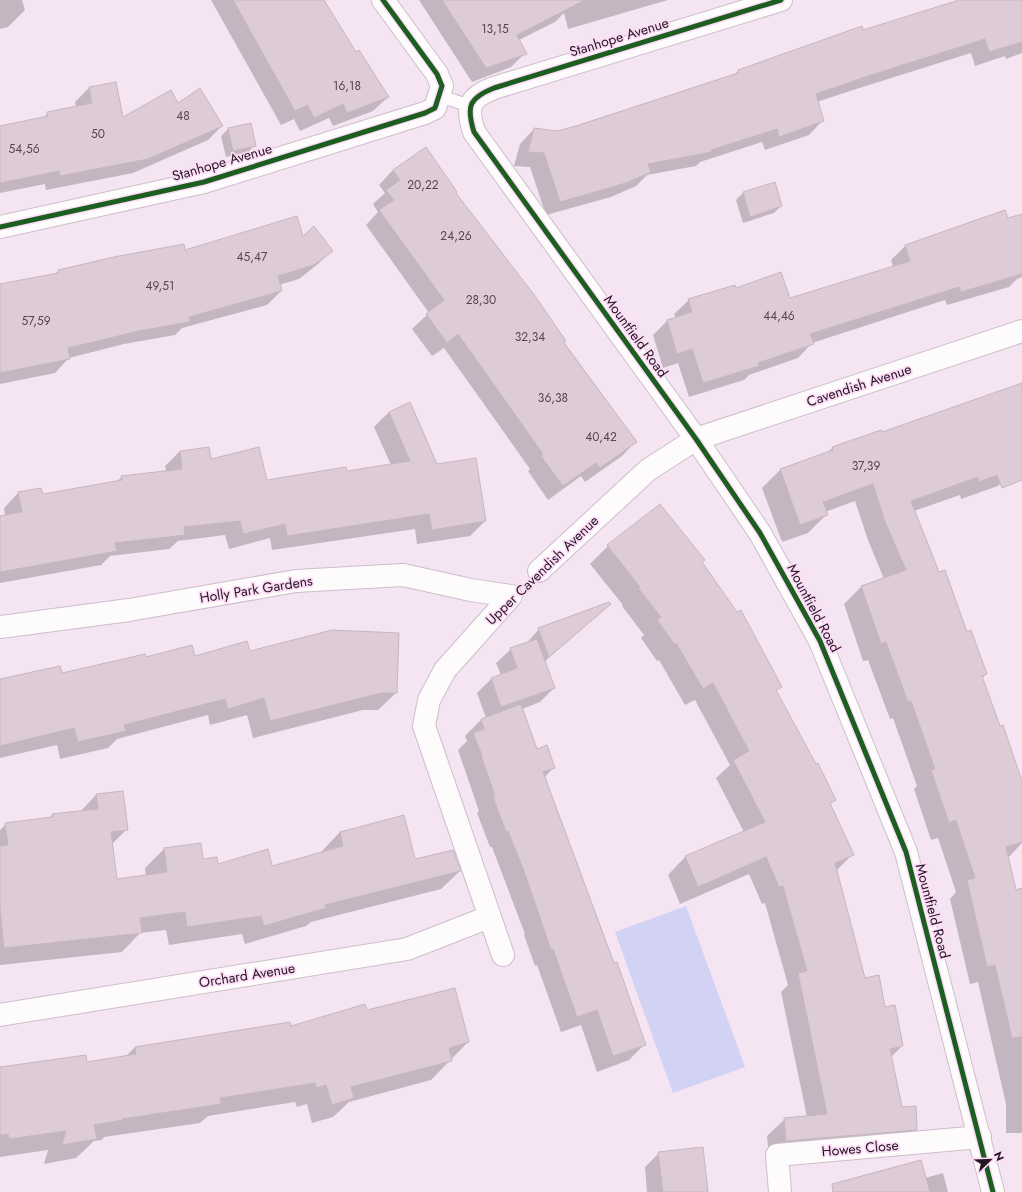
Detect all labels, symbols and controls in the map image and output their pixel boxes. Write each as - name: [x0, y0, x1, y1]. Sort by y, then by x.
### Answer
- street label: Stanhope Avenue: [567, 12, 671, 62]
- house number: 13,15: [481, 20, 509, 38]
- house number: 16,18: [333, 77, 361, 95]
- house number: 48: [176, 107, 190, 125]
- house number: 50: [91, 125, 105, 143]
- street label: Stanhope Avenue: [170, 138, 274, 186]
- house number: 54,56: [8, 140, 40, 158]
- house number: 20,22: [407, 176, 439, 194]
- house number: 24,26: [440, 227, 472, 245]
- house number: 45,47: [237, 248, 268, 266]
- house number: 49,51: [146, 277, 174, 295]
- house number: 28,30: [466, 291, 496, 309]
- street label: Mountfield Road: [599, 291, 673, 381]
- house number: 44,46: [763, 307, 795, 325]
- house number: 57,59: [21, 312, 51, 330]
- house number: 32,34: [515, 328, 545, 346]
- street label: Cavendish Avenue: [804, 359, 914, 411]
- house number: 36,38: [538, 389, 568, 407]
- house number: 40,42: [585, 428, 617, 446]
- house number: 37,39: [852, 457, 880, 475]
- street label: Upper Cavendish Avenue: [481, 511, 603, 629]
- street label: Mountfield Road: [782, 560, 846, 656]
- street label: Holly Park Gardens: [198, 570, 314, 608]
- street label: Mountfield Road: [911, 861, 955, 961]
- street label: Orchard Avenue: [198, 958, 296, 992]
- street label: Howes Close: [821, 1135, 899, 1161]
- north arrow: [970, 1140, 1010, 1180]
- text: N: [990, 1149, 1008, 1163]

